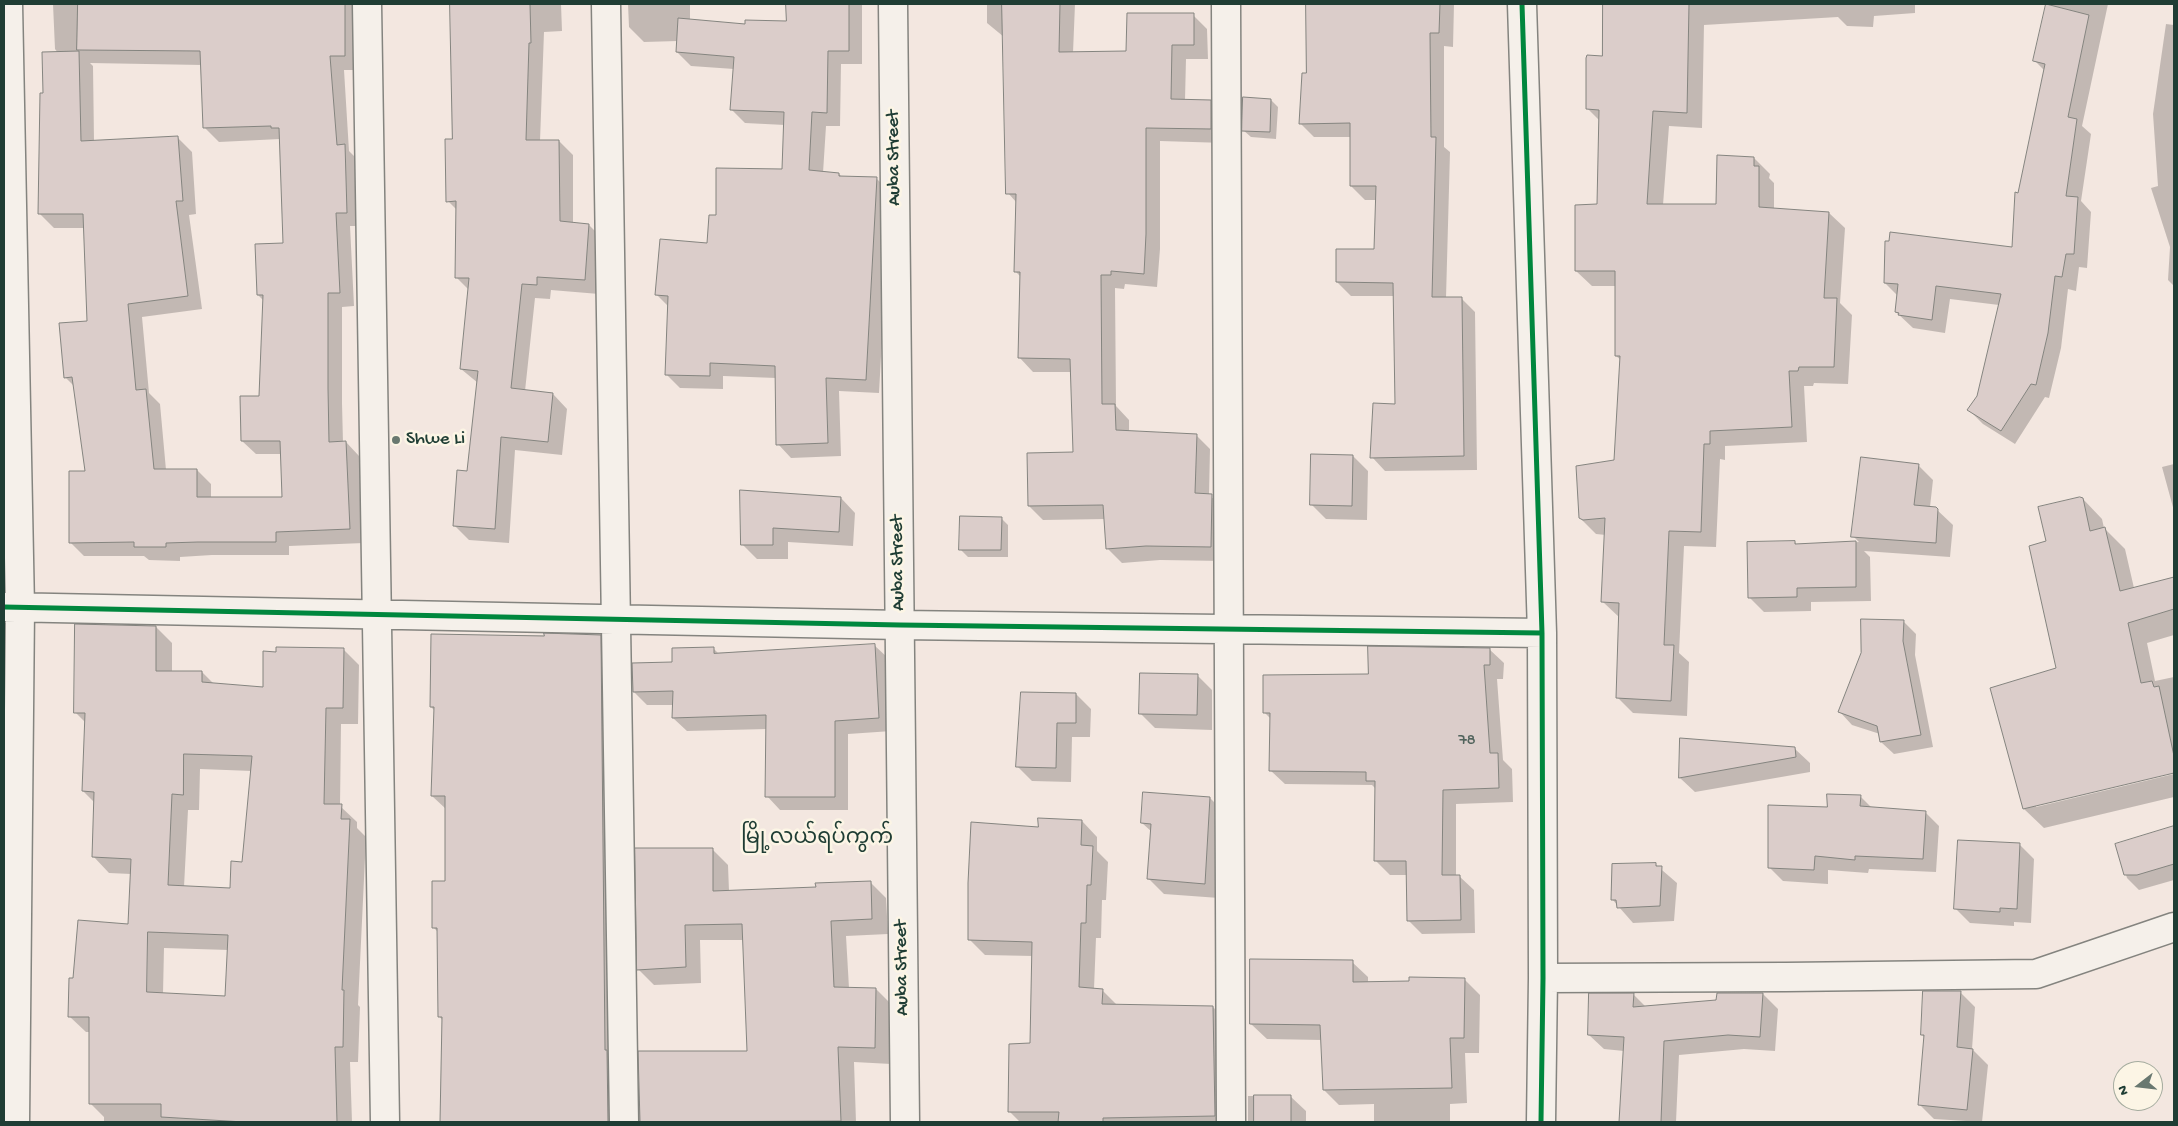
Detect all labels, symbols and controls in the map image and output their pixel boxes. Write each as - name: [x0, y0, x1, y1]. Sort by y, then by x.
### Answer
- street label: Auba Street: [883, 110, 907, 206]
- place label: Shwe Li: [406, 429, 465, 451]
- marker: Shwe Li: [390, 434, 402, 446]
- street label: Auba Street: [887, 515, 911, 611]
- house number: 78: [1458, 732, 1476, 752]
- district label: မြို့လယ်ရပ်ကွက်: [741, 827, 893, 853]
- street label: Auba Street: [891, 920, 915, 1016]
- north arrow: [2113, 1061, 2163, 1111]
- text: N: [2115, 1083, 2133, 1097]

